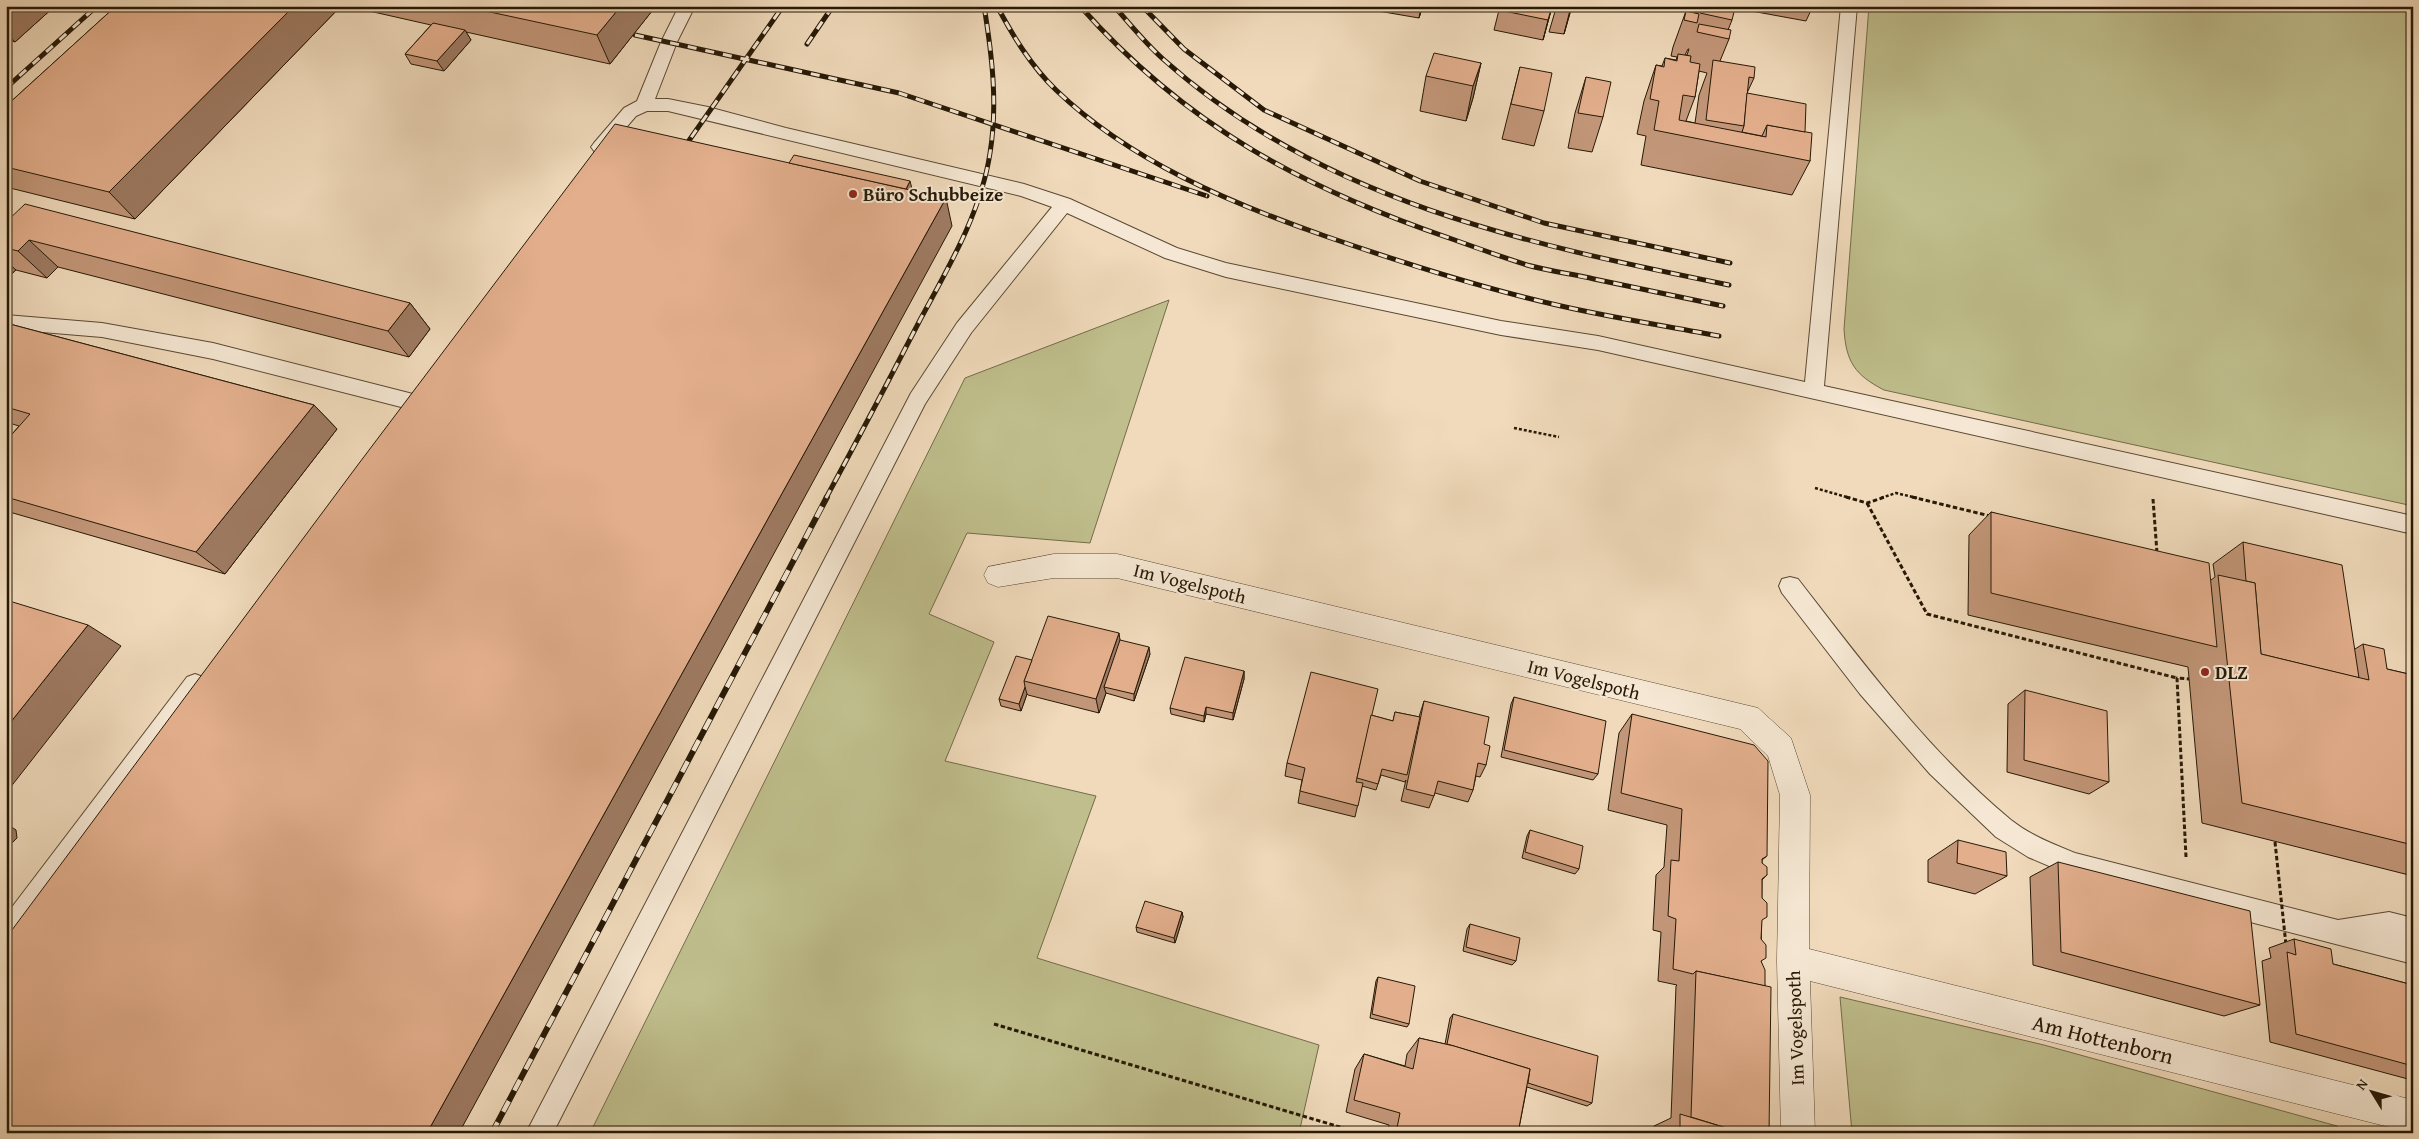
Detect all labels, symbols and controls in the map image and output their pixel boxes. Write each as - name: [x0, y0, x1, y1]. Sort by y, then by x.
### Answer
- place label: Büro Schubbeize: [863, 180, 1003, 208]
- marker: Büro Schubbeize: [847, 188, 859, 200]
- street label: Im Vogelspoth: [1131, 555, 1250, 611]
- street label: Im Vogelspoth: [1525, 651, 1644, 707]
- place label: DLZ: [2215, 658, 2248, 686]
- marker: DLZ: [2199, 666, 2211, 678]
- street label: Im Vogelspoth: [1779, 970, 1811, 1086]
- street label: Am Hottenborn: [2029, 1006, 2177, 1072]
- north arrow: [2346, 1066, 2396, 1116]
- text: N: [2351, 1074, 2373, 1094]

